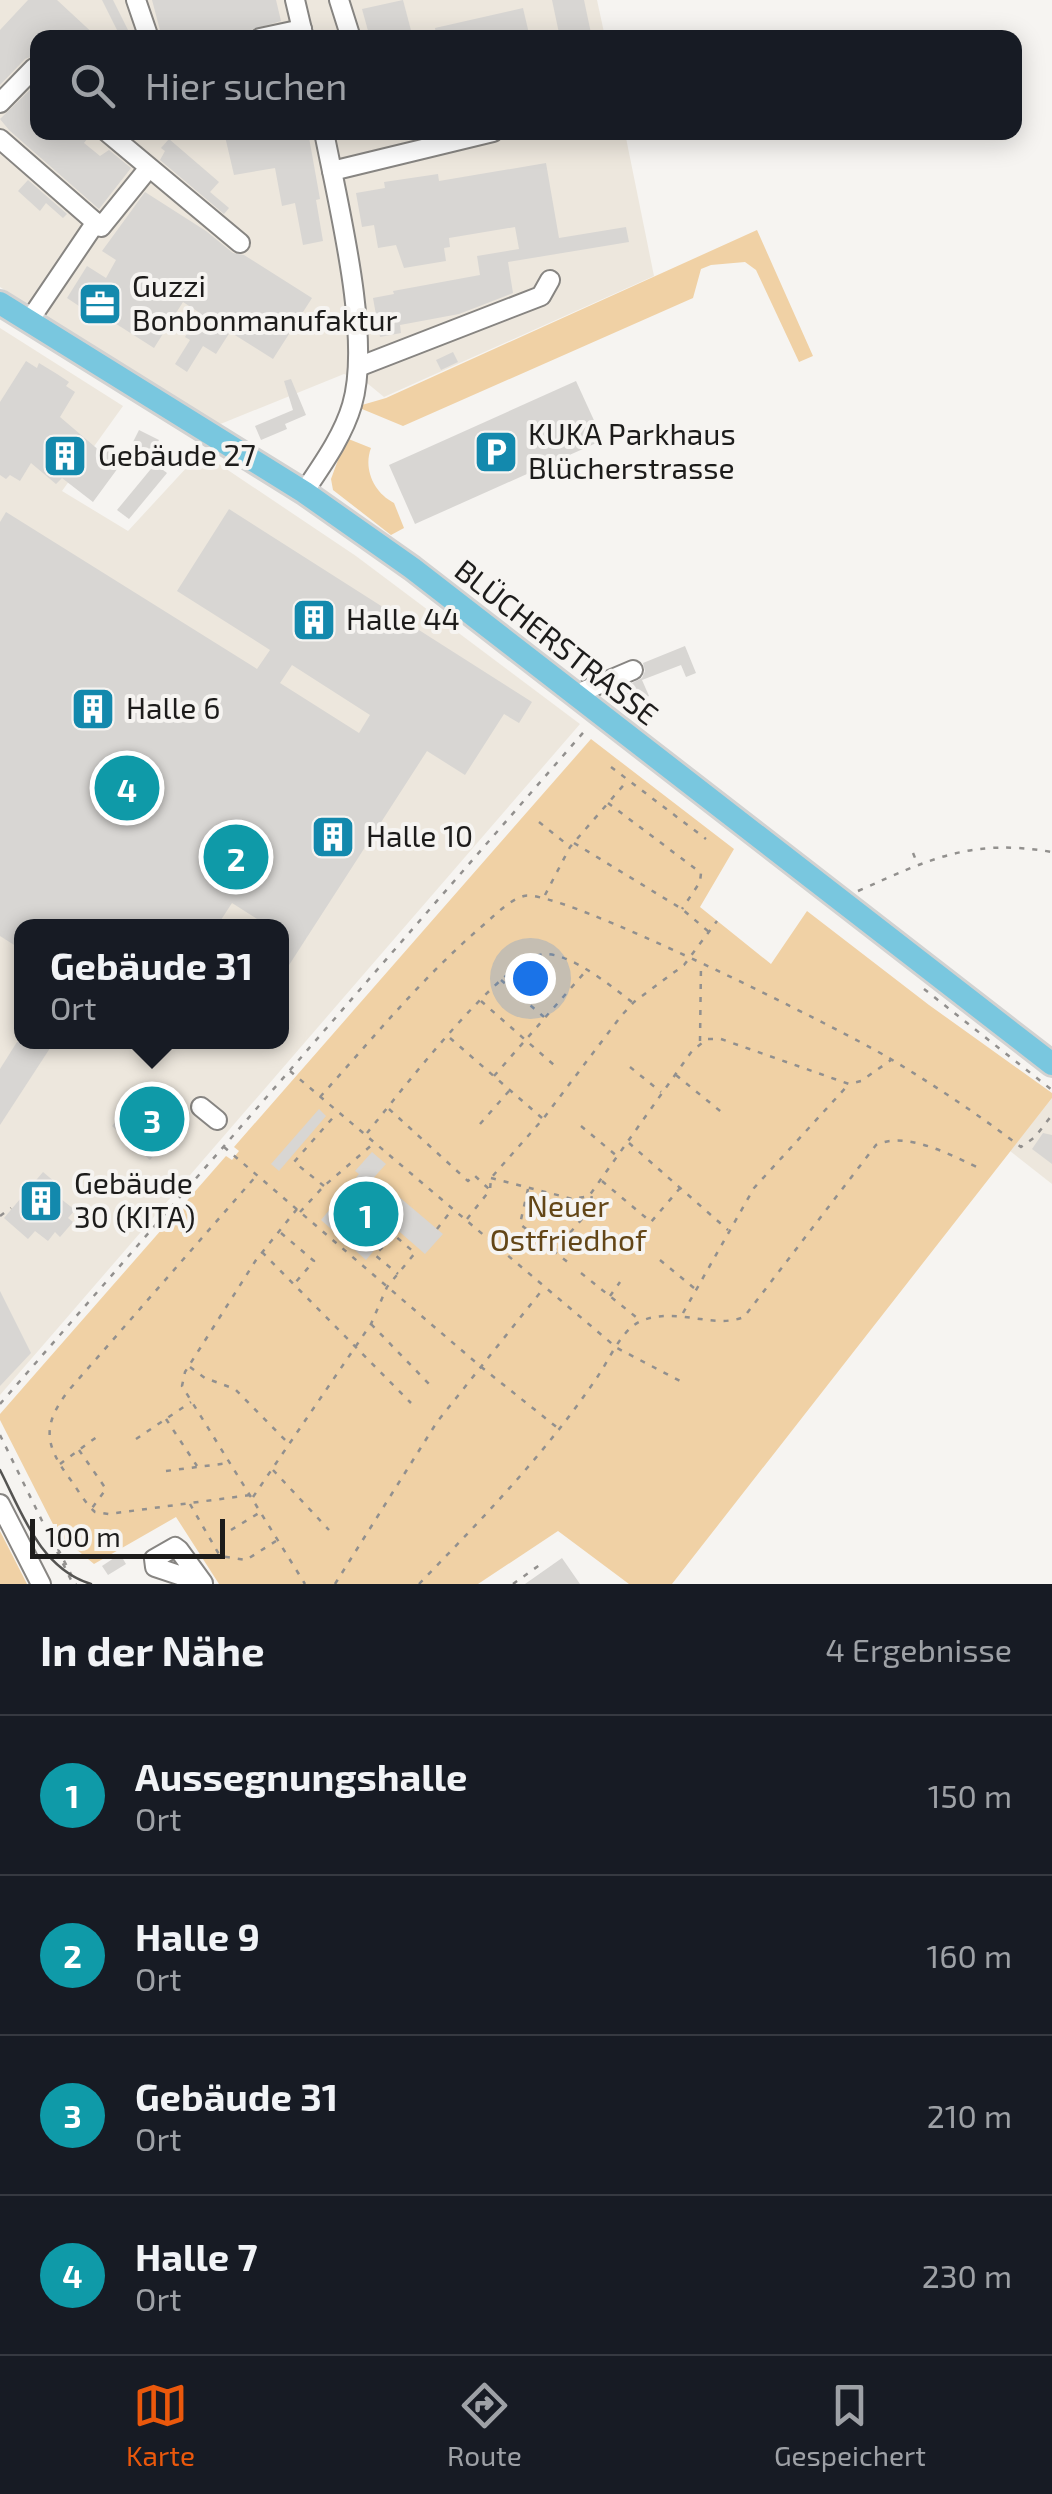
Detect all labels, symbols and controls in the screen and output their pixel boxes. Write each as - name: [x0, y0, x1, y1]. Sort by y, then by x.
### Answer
- search box: [30, 30, 1022, 140]
- icon: search: [65, 58, 120, 113]
- text: Hier suchen: [145, 62, 347, 108]
- place label: Guzzi Bonbonmanufaktur: [132, 267, 398, 337]
- office icon: Guzzi Bonbonmanufaktur: [77, 281, 123, 327]
- place label: KUKA Parkhaus Blücherstrasse: [528, 415, 736, 485]
- parking icon: KUKA Parkhaus Blücherstrasse: [473, 429, 519, 475]
- building icon: Gebäude 27: [42, 433, 88, 479]
- place label: Gebäude 27: [98, 436, 256, 472]
- street label: BLÜCHERSTRASSE: [448, 551, 666, 732]
- building icon: Halle 44: [291, 597, 337, 643]
- place label: Halle 44: [346, 600, 460, 636]
- building icon: Halle 6: [70, 686, 116, 732]
- place label: Halle 6: [126, 689, 220, 725]
- pin: 4: [94, 750, 160, 826]
- building icon: Halle 10: [310, 814, 356, 860]
- place label: Halle 10: [366, 817, 473, 853]
- pin: 2: [204, 820, 268, 894]
- popup: [14, 919, 289, 1049]
- text: Gebäude 31: [50, 942, 253, 988]
- your location: [505, 953, 556, 1004]
- text: Ort: [50, 988, 96, 1026]
- pin: 3: [120, 1082, 184, 1156]
- place label: Gebäude 30 (KITA): [74, 1164, 196, 1234]
- pin: 1: [334, 1176, 398, 1252]
- building icon: Gebäude 30 (KITA): [18, 1178, 64, 1224]
- park label: Neuer Ostfriedhof: [490, 1187, 647, 1257]
- scale bar: [30, 1514, 225, 1558]
- text: 100 m: [45, 1519, 121, 1553]
- text: In der Nähe: [40, 1624, 265, 1674]
- text: 4 Ergebnisse: [825, 1630, 1012, 1668]
- text: Aussegnungshalle: [135, 1753, 468, 1799]
- text: 1: [66, 1776, 79, 1814]
- text: 150 m: [928, 1776, 1012, 1814]
- text: Ort: [135, 1799, 181, 1837]
- text: Halle 9: [135, 1913, 260, 1959]
- text: 2: [63, 1936, 82, 1974]
- text: 160 m: [926, 1936, 1012, 1974]
- text: Ort: [135, 1959, 181, 1997]
- text: Gebäude 31: [135, 2073, 338, 2119]
- text: 3: [63, 2096, 82, 2134]
- text: 210 m: [927, 2096, 1012, 2134]
- text: Ort: [135, 2119, 181, 2157]
- text: Halle 7: [135, 2233, 258, 2279]
- text: 4: [62, 2256, 83, 2294]
- text: 230 m: [922, 2256, 1012, 2294]
- text: Ort: [135, 2279, 181, 2317]
- tab: Karte: [126, 2378, 195, 2472]
- tab: Route: [447, 2378, 522, 2472]
- tab: Gespeichert: [774, 2378, 926, 2472]

